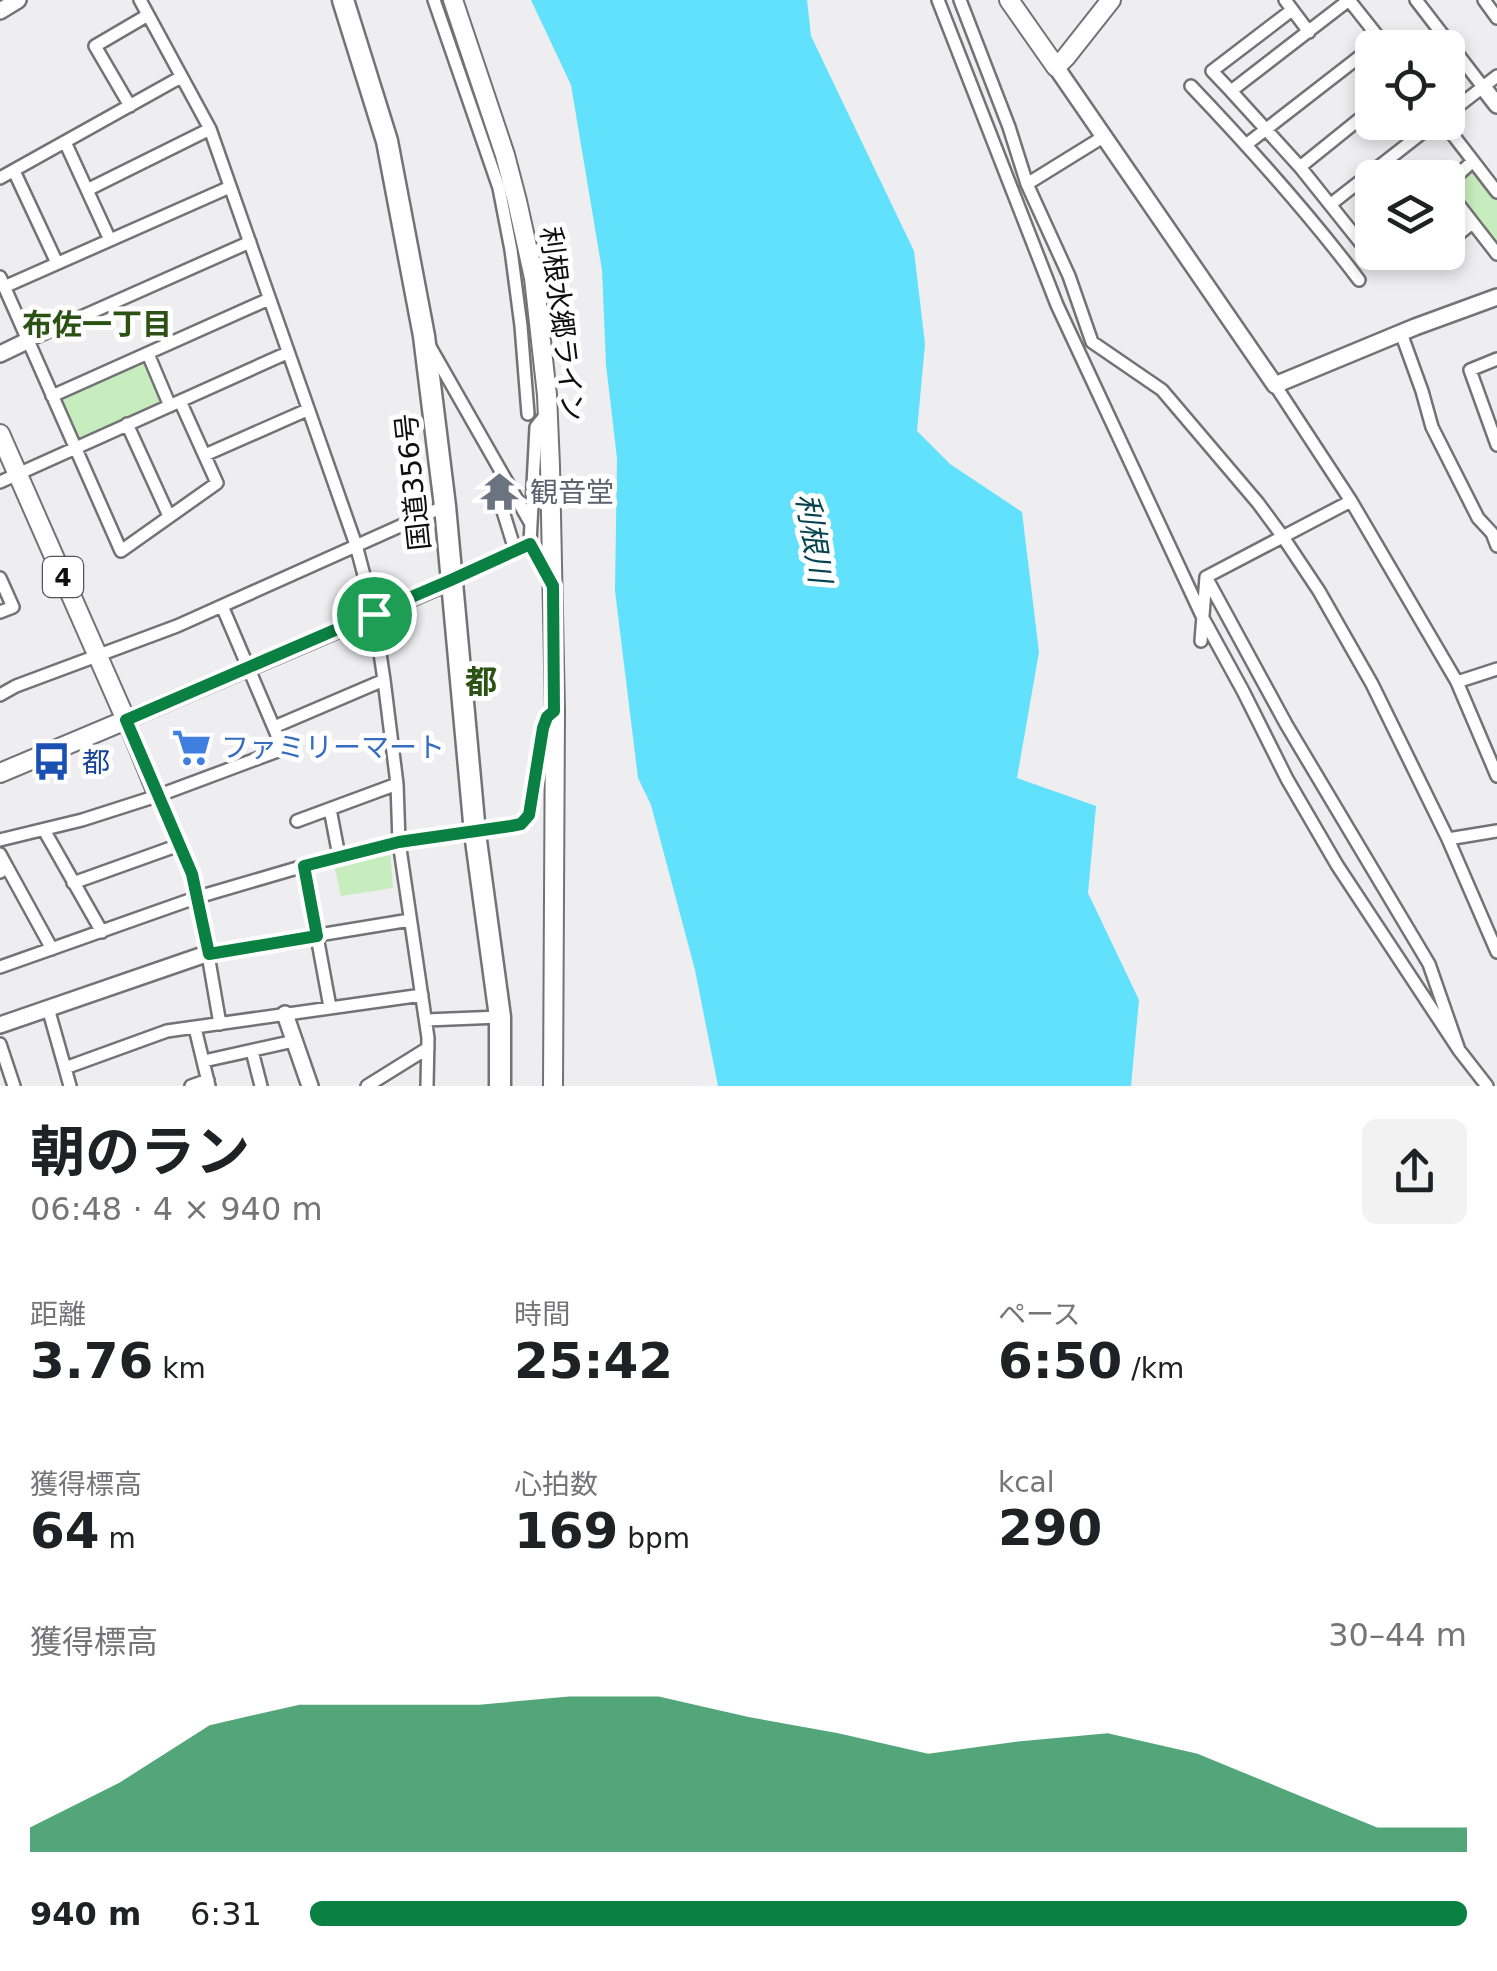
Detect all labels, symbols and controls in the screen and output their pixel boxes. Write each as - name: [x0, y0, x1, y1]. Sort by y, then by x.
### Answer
- map controls: [1355, 30, 1465, 270]
- button: locate: [1355, 30, 1465, 140]
- button: layers: [1355, 160, 1465, 270]
- street label: 利根水郷ライン: [534, 225, 590, 423]
- district label: 布佐一丁目: [22, 307, 172, 342]
- street label: 国道356号: [389, 412, 437, 552]
- temple icon: 観音堂: [479, 471, 521, 513]
- place label: 観音堂: [530, 476, 614, 509]
- water label: 利根川: [790, 491, 839, 588]
- road number: 4: [43, 557, 83, 597]
- pin: [332, 572, 417, 657]
- icon: arrive: [347, 587, 402, 642]
- district label: 都: [465, 663, 497, 701]
- supermarket icon: ファミリーマート: [170, 726, 212, 768]
- place label: ファミリーマート: [221, 731, 445, 764]
- bus stop icon: 都: [31, 741, 73, 783]
- place label: 都: [82, 746, 110, 779]
- button: share: [1362, 1119, 1467, 1224]
- text: 朝のラン: [30, 1120, 250, 1184]
- text: 06:48 · 4 × 940 m: [30, 1190, 323, 1228]
- text: 距離: [30, 1298, 86, 1331]
- text: 時間: [514, 1298, 570, 1331]
- text: ペース: [998, 1298, 1081, 1331]
- text: 3.76: [30, 1332, 153, 1390]
- text: 25:42: [514, 1332, 673, 1390]
- text: 6:50: [998, 1332, 1122, 1390]
- text: km: [153, 1352, 206, 1385]
- text: /km: [1122, 1352, 1184, 1385]
- text: kcal: [998, 1466, 1055, 1499]
- text: 獲得標高: [30, 1468, 142, 1501]
- text: 心拍数: [514, 1468, 598, 1501]
- text: 290: [998, 1499, 1102, 1557]
- text: 64: [30, 1502, 100, 1560]
- text: 169: [514, 1502, 618, 1560]
- text: m: [100, 1522, 136, 1555]
- text: bpm: [618, 1522, 690, 1555]
- text: 30–44 m: [1328, 1616, 1467, 1654]
- text: 獲得標高: [30, 1623, 158, 1661]
- text: 940 m: [30, 1895, 141, 1933]
- text: 6:31: [190, 1895, 262, 1933]

